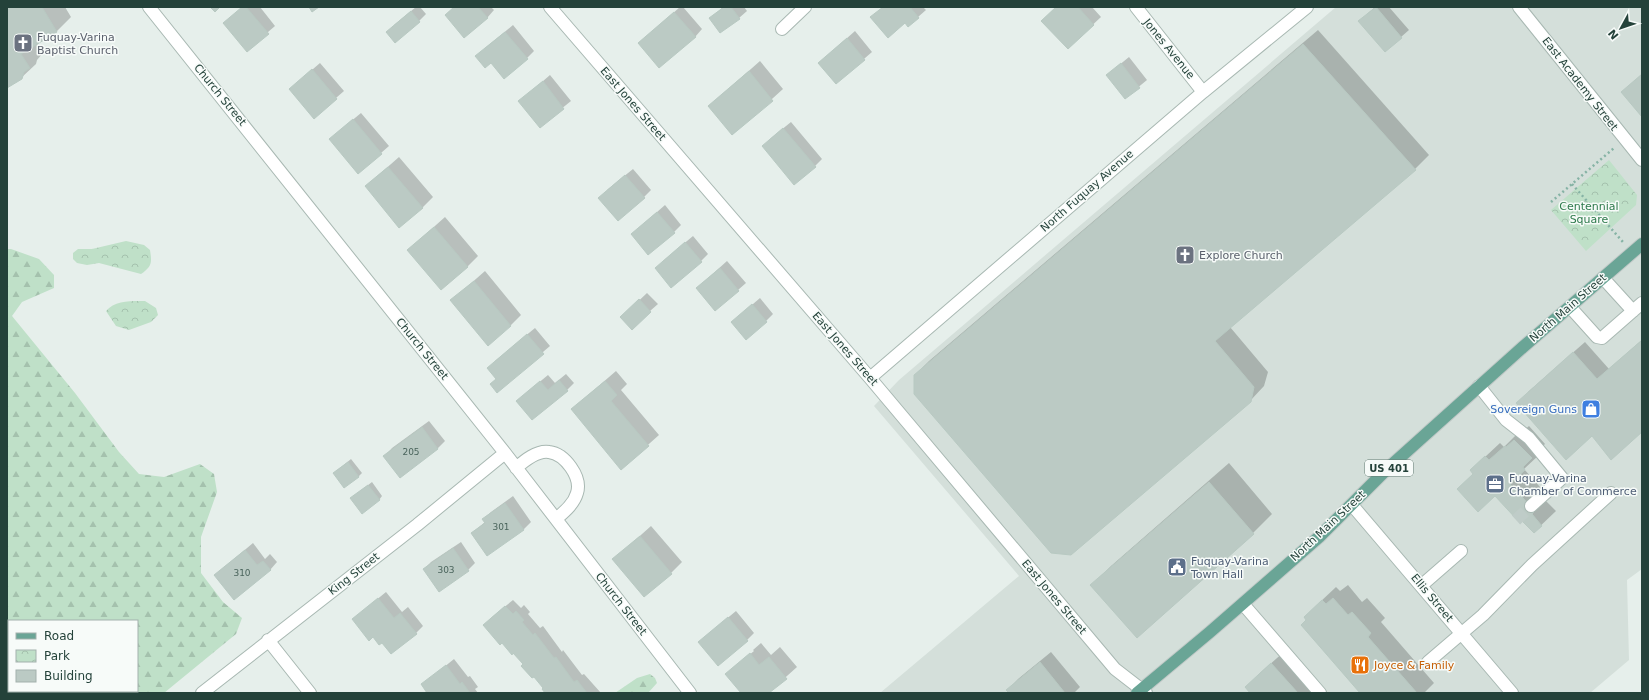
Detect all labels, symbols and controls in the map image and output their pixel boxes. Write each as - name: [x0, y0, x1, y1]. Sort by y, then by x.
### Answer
- north arrow: [1601, 8, 1641, 48]
- street label: Jones Avenue: [1140, 15, 1197, 82]
- text: N: [1606, 26, 1622, 42]
- place label: Fuquay-Varina Baptist Church: [37, 31, 118, 57]
- church icon: Fuquay-Varina Baptist Church: [12, 32, 34, 54]
- street label: East Academy Street: [1539, 35, 1621, 134]
- street label: Church Street: [191, 61, 249, 129]
- street label: East Jones Street: [597, 64, 669, 144]
- street label: North Fuquay Avenue: [1038, 147, 1136, 235]
- park label: Centennial Square: [1559, 200, 1619, 226]
- church icon: Explore Church: [1174, 244, 1196, 266]
- place label: Explore Church: [1199, 249, 1283, 262]
- street label: North Main Street: [1527, 271, 1610, 345]
- street label: East Jones Street: [809, 309, 881, 389]
- street label: Church Street: [393, 315, 451, 383]
- shop icon: Sovereign Guns: [1580, 398, 1602, 420]
- place label: Sovereign Guns: [1490, 403, 1577, 416]
- house number: 205: [402, 447, 420, 457]
- road number: US 401: [1365, 460, 1413, 476]
- place label: Fuquay-Varina Chamber of Commerce: [1509, 472, 1637, 498]
- office icon: Fuquay-Varina Chamber of Commerce: [1484, 473, 1506, 495]
- street label: North Main Street: [1288, 488, 1369, 564]
- house number: 301: [492, 522, 510, 532]
- street label: King Street: [326, 550, 383, 598]
- place label: Fuquay-Varina Town Hall: [1190, 555, 1269, 581]
- public building icon: Fuquay-Varina Town Hall: [1166, 556, 1188, 578]
- street label: East Jones Street: [1019, 557, 1089, 638]
- house number: 303: [437, 565, 455, 575]
- house number: 310: [233, 568, 251, 578]
- street label: Church Street: [593, 570, 650, 638]
- street label: Ellis Street: [1408, 571, 1456, 625]
- legend: [8, 620, 138, 692]
- text: Road: [44, 629, 74, 643]
- text: Park: [44, 649, 70, 663]
- restaurant icon: Joyce & Family: [1349, 654, 1371, 676]
- place label: Joyce & Family: [1373, 659, 1455, 672]
- text: Building: [44, 669, 93, 683]

